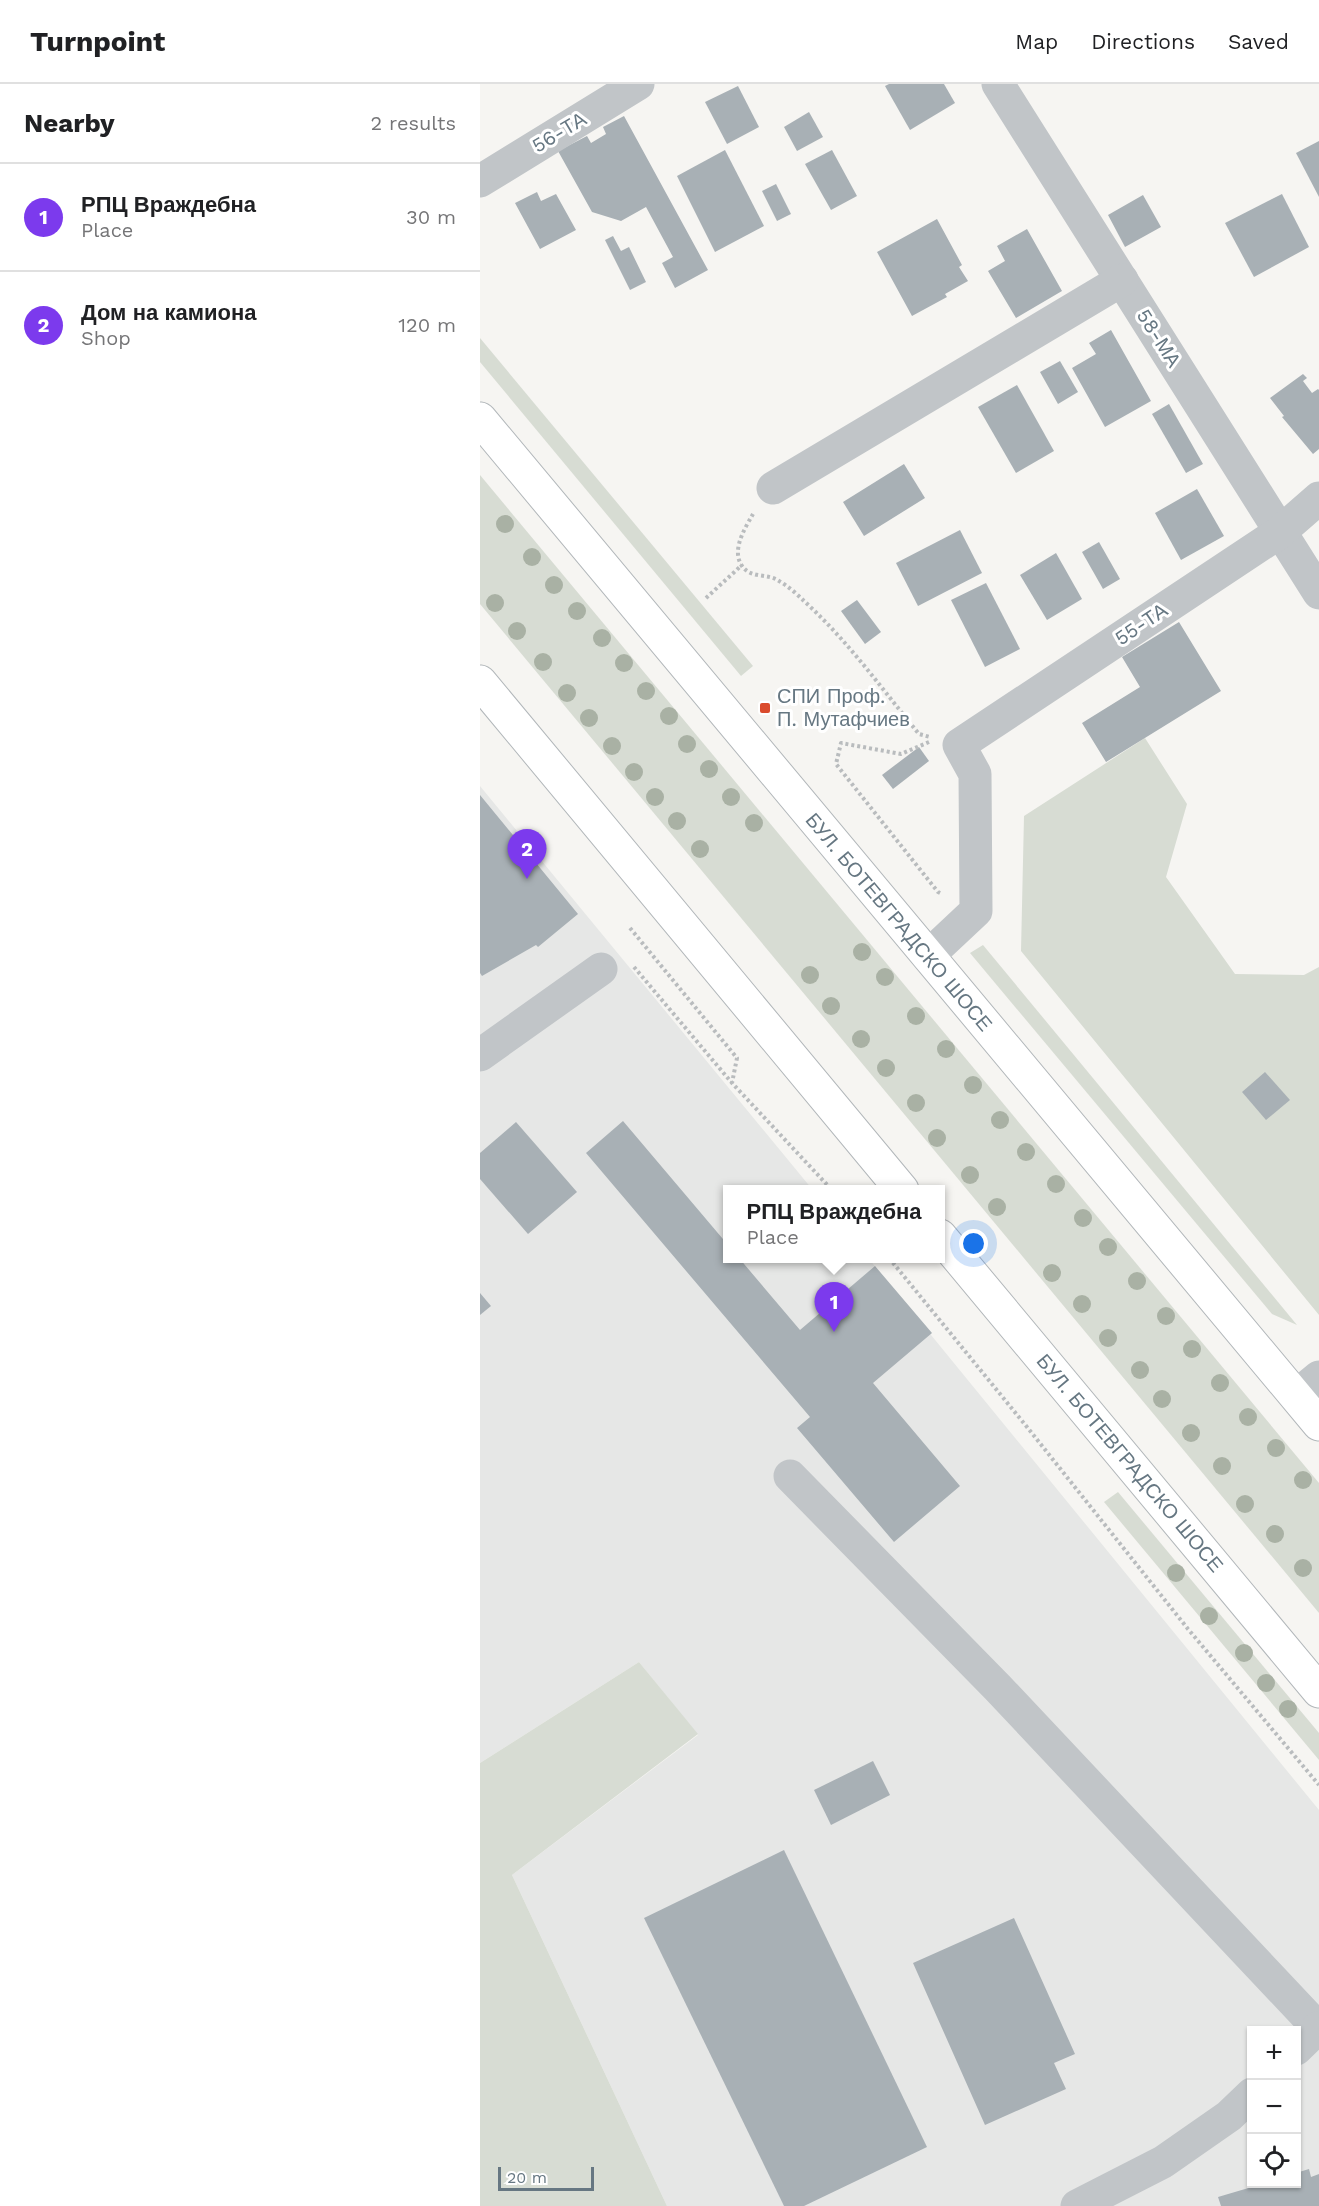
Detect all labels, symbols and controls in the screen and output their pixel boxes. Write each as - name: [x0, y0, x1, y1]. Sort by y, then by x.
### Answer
- text: Turnpoint: [30, 25, 165, 58]
- text: Map: [1015, 29, 1058, 54]
- text: Directions: [1091, 29, 1195, 54]
- text: Saved: [1228, 29, 1289, 54]
- street label: 56-ТА: [528, 106, 591, 157]
- text: Nearby: [24, 108, 115, 138]
- text: 2 results: [371, 111, 456, 135]
- text: РПЦ Враждебна: [81, 192, 256, 217]
- text: 1: [39, 205, 48, 229]
- text: 30 m: [406, 205, 456, 229]
- text: Place: [81, 218, 133, 242]
- text: Дом на камиона: [81, 300, 256, 325]
- street label: 58-МА: [1132, 304, 1187, 372]
- text: 2: [38, 313, 49, 337]
- text: 120 m: [398, 313, 456, 337]
- text: Shop: [81, 326, 131, 350]
- street label: 55-ТА: [1110, 597, 1172, 650]
- place label: СПИ Проф. П. Мутафчиев: [777, 684, 910, 731]
- marker: СПИ Проф. П. Мутафчиев: [758, 701, 772, 715]
- street label: БУЛ. БОТЕВГРАДСКО ШОСЕ: [801, 808, 997, 1036]
- pin: 2: [508, 830, 546, 879]
- popup: [723, 1185, 945, 1263]
- text: РПЦ Враждебна: [746, 1199, 922, 1224]
- text: Place: [746, 1225, 799, 1249]
- your location: [959, 1229, 988, 1258]
- pin: 1: [814, 1282, 854, 1332]
- street label: БУЛ. БОТЕВГРАДСКО ШОСЕ: [1032, 1349, 1228, 1577]
- map controls: [1247, 2026, 1301, 2188]
- button: +: [1247, 2026, 1301, 2080]
- button: −: [1247, 2080, 1301, 2134]
- button: locate: [1247, 2134, 1301, 2188]
- scale bar: [498, 2164, 594, 2192]
- text: 20 m: [507, 2168, 547, 2187]

